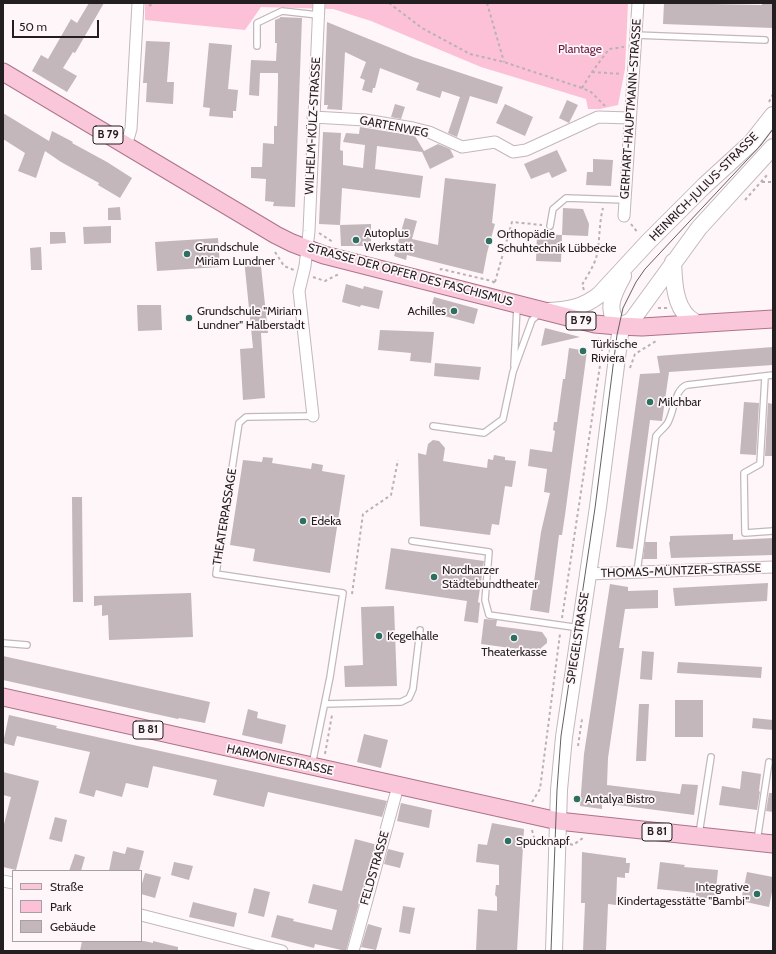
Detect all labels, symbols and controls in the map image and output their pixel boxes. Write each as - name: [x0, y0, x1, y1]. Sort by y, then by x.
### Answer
- scale bar: [14, 12, 101, 38]
- street label: GERHART-HAUPTMANN-STRASSE: [618, 18, 644, 200]
- text: 50 m: [19, 19, 47, 34]
- park label: Plantage: [558, 42, 602, 56]
- street label: WILHELM-KÜLZ-STRASSE: [302, 57, 324, 195]
- street label: GARTENWEG: [358, 113, 430, 141]
- road number: B 79: [93, 126, 123, 144]
- street label: HEINRICH-JULIUS-STRASSE: [647, 130, 761, 244]
- place label: Autoplus Werkstatt: [364, 226, 413, 254]
- place label: Orthopädie Schuhtechnik Lübbecke: [497, 227, 616, 255]
- marker: Autoplus Werkstatt: [351, 235, 361, 245]
- marker: Orthopädie Schuhtechnik Lübbecke: [484, 236, 494, 246]
- place label: Grundschule Miriam Lundner: [195, 240, 275, 268]
- street label: STRASSE DER OPFER DES FASCHISMUS: [306, 241, 514, 309]
- marker: Grundschule Miriam Lundner: [182, 249, 192, 259]
- place label: Grundschule "Miriam Lundner" Halberstadt: [197, 304, 305, 332]
- place label: Achilles: [408, 304, 446, 318]
- marker: Achilles: [449, 306, 459, 316]
- road number: B 79: [566, 312, 596, 330]
- marker: Grundschule "Miriam Lundner" Halberstadt: [184, 313, 194, 323]
- place label: Türkische Riviera: [591, 337, 637, 365]
- marker: Türkische Riviera: [578, 346, 588, 356]
- place label: Milchbar: [658, 395, 701, 409]
- marker: Milchbar: [645, 397, 655, 407]
- street label: THEATERPASSAGE: [210, 467, 240, 567]
- place label: Edeka: [311, 514, 341, 528]
- marker: Edeka: [298, 516, 308, 526]
- street label: THOMAS-MÜNTZER-STRASSE: [601, 561, 761, 581]
- place label: Nordharzer Städtebundtheater: [442, 563, 538, 591]
- marker: Nordharzer Städtebundtheater: [429, 572, 439, 582]
- street label: SPIEGELSTRASSE: [564, 591, 592, 685]
- place label: Kegelhalle: [387, 629, 438, 643]
- marker: Kegelhalle: [374, 631, 384, 641]
- marker: Theaterkasse: [509, 633, 519, 643]
- place label: Theaterkasse: [481, 645, 547, 659]
- road number: B 81: [133, 721, 163, 739]
- street label: HARMONIESTRASSE: [225, 742, 335, 778]
- place label: Antalya Bistro: [585, 792, 655, 806]
- marker: Antalya Bistro: [572, 794, 582, 804]
- road number: B 81: [642, 823, 672, 841]
- street label: FELDSTRASSE: [358, 829, 392, 907]
- place label: Spucknapf: [516, 834, 570, 848]
- marker: Spucknapf: [503, 836, 513, 846]
- legend: [12, 870, 142, 942]
- text: Straße: [50, 879, 83, 894]
- place label: Integrative Kindertagesstätte "Bambi": [617, 880, 749, 908]
- marker: Integrative Kindertagesstätte "Bambi": [752, 889, 762, 899]
- text: Park: [50, 899, 72, 914]
- text: Gebäude: [50, 919, 96, 934]

